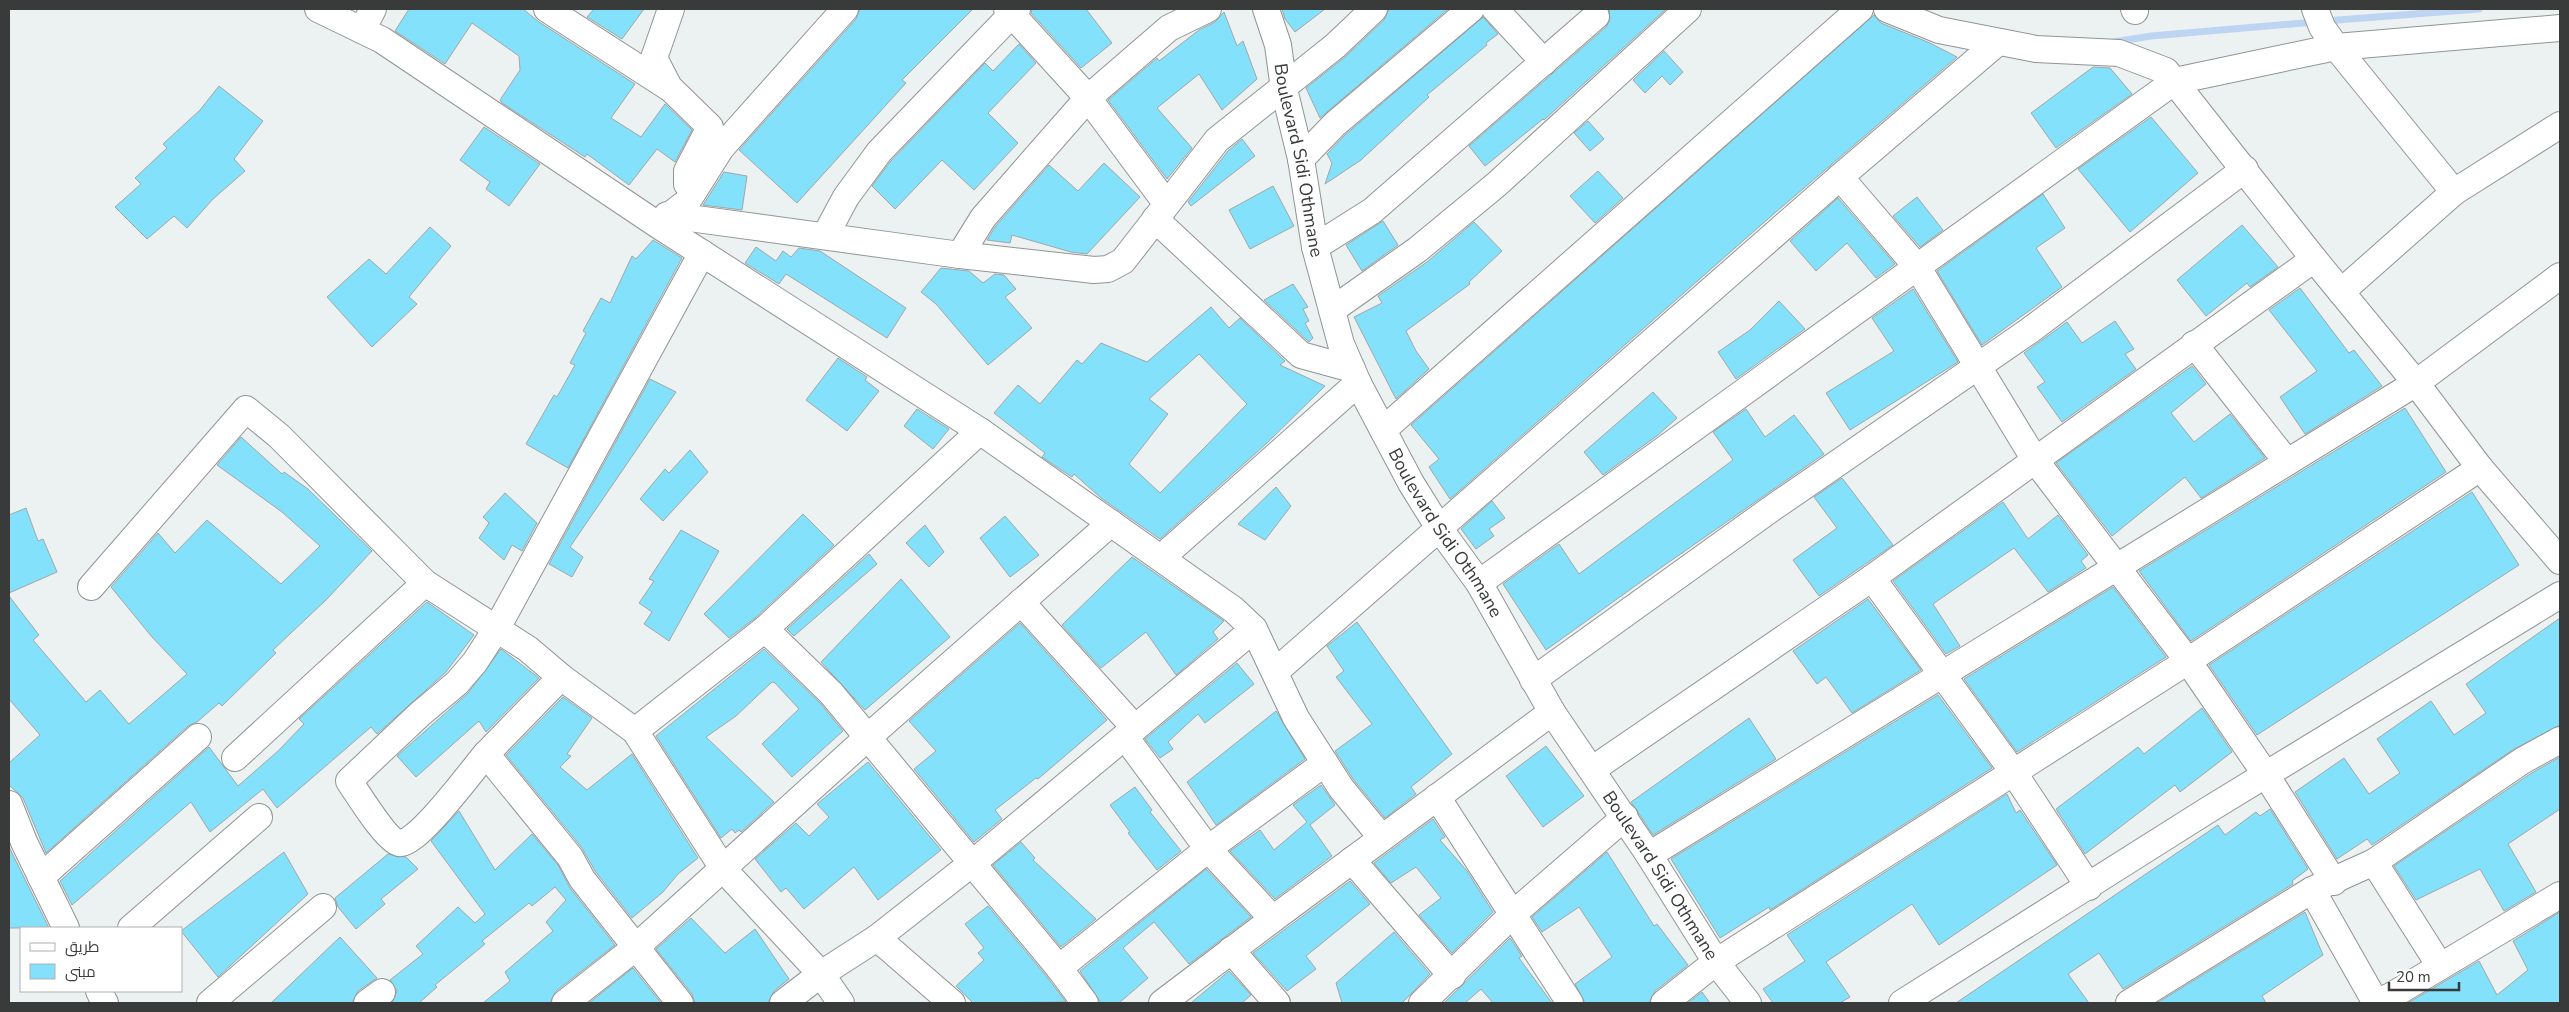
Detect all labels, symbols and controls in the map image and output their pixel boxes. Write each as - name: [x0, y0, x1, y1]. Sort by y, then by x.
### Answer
- street label: Boulevard Sidi Othmane: [1269, 62, 1329, 260]
- street label: Boulevard Sidi Othmane: [1383, 444, 1508, 622]
- street label: Boulevard Sidi Othmane: [1597, 786, 1724, 965]
- legend: [20, 927, 182, 992]
- text: طريق: [65, 937, 99, 957]
- scale bar: [2389, 960, 2459, 992]
- text: مبنى: [65, 962, 96, 982]
- text: 20 m: [2396, 967, 2431, 987]

